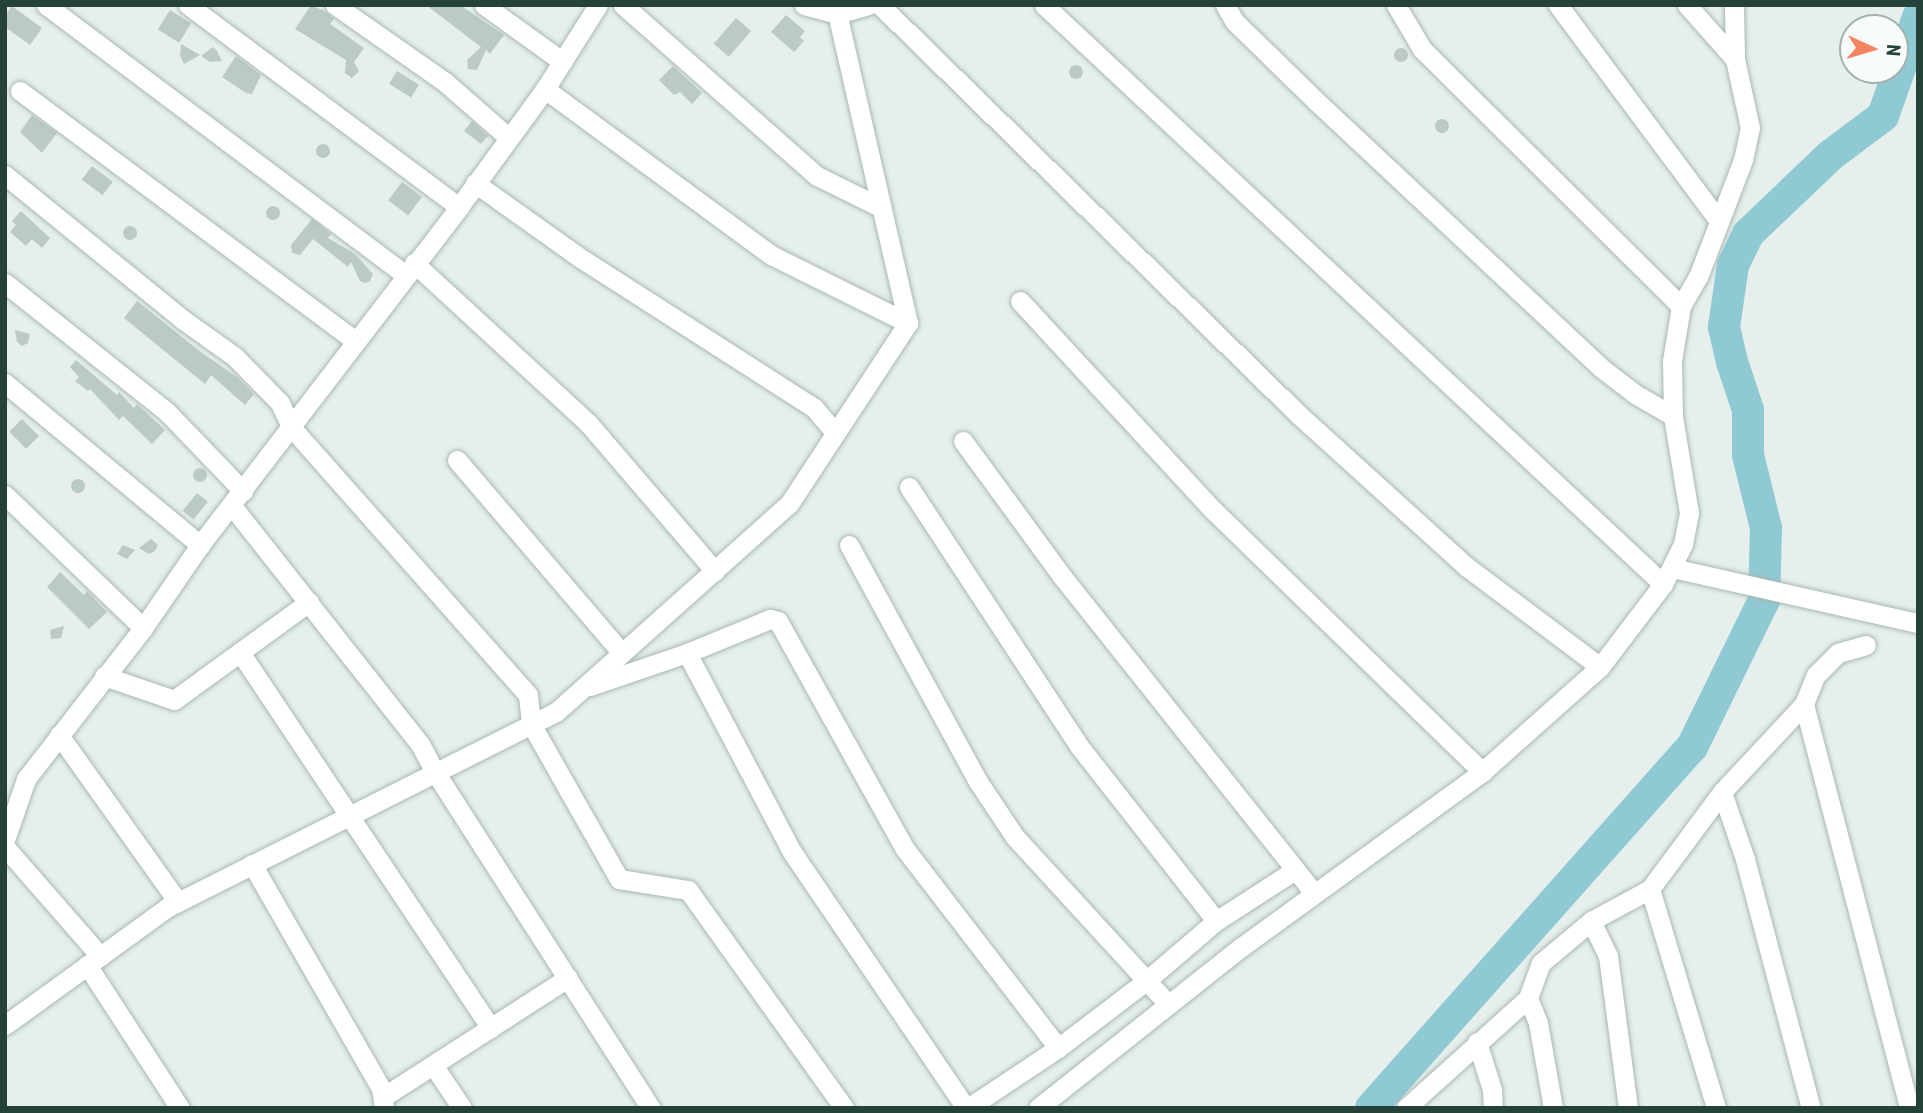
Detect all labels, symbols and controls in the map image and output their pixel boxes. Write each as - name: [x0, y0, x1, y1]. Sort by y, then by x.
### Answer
- north arrow: [1839, 14, 1909, 84]
- text: N: [1882, 44, 1905, 57]

